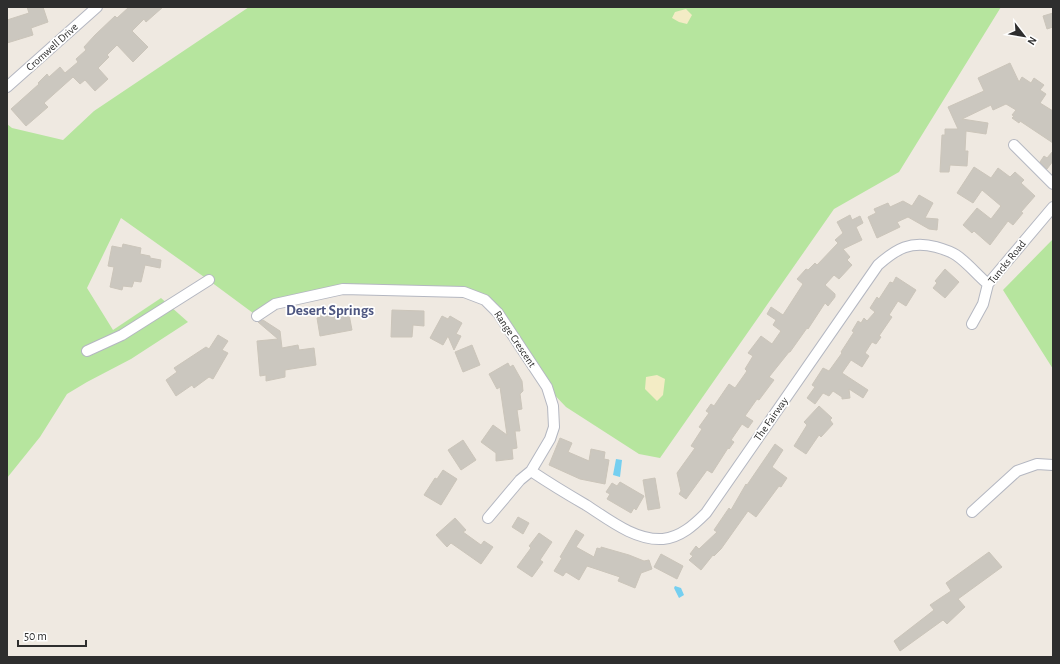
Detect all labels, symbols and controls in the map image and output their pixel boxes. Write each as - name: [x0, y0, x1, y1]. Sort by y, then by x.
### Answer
- north arrow: [1004, 16, 1044, 56]
- street label: Cromwell Drive: [24, 21, 80, 73]
- text: N: [1025, 35, 1039, 47]
- street label: Tuncks Road: [986, 238, 1028, 286]
- district label: Desert Springs: [286, 303, 374, 318]
- street label: Range Crescent: [492, 309, 538, 370]
- street label: The Fairway: [752, 395, 790, 443]
- scale bar: [18, 622, 86, 648]
- text: 50 m: [24, 630, 47, 642]

